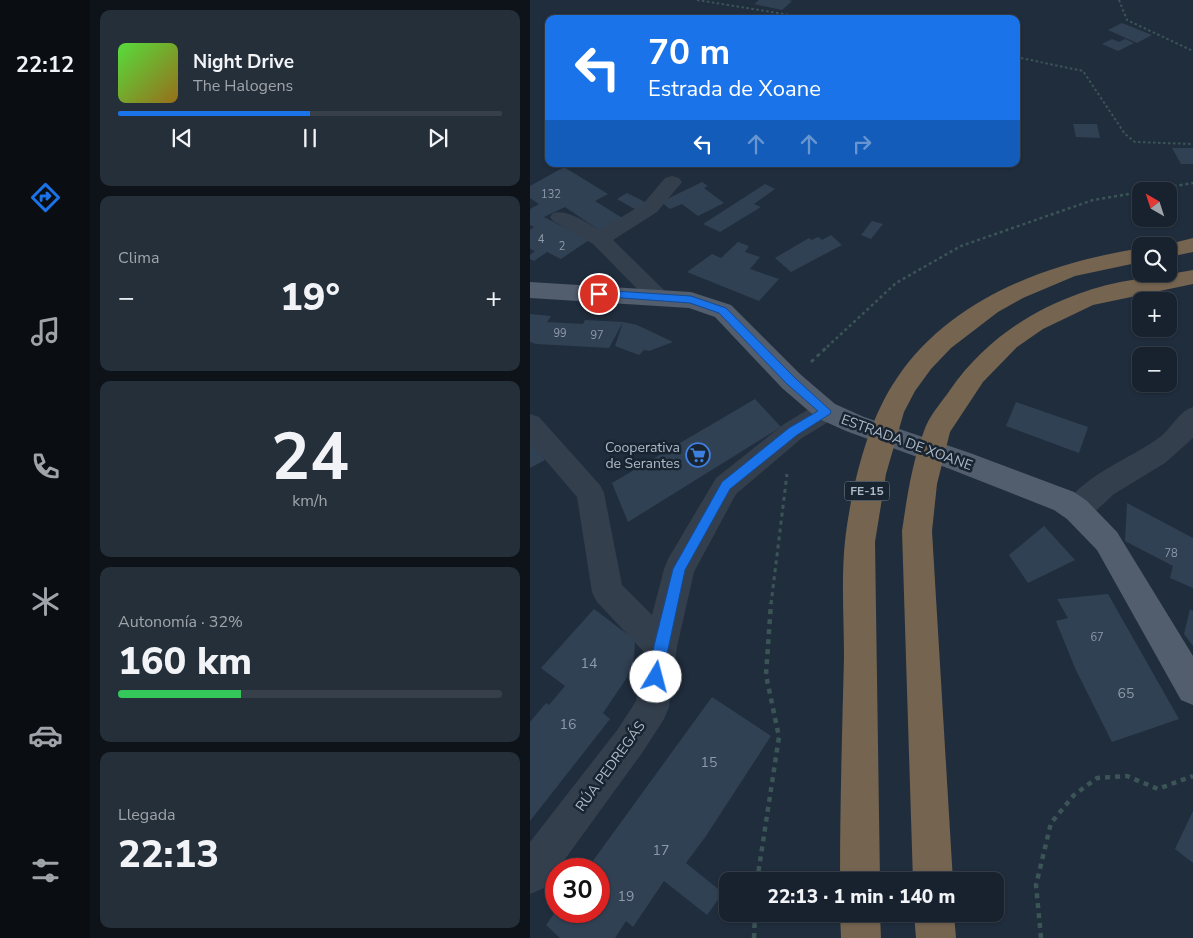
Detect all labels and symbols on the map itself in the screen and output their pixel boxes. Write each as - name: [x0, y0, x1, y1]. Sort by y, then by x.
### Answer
- north arrow: [1132, 182, 1178, 228]
- house number: 132: [541, 187, 561, 202]
- house number: 4: [538, 232, 545, 247]
- house number: 2: [559, 239, 565, 254]
- pin: [578, 273, 620, 315]
- house number: 99: [553, 326, 567, 341]
- house number: 97: [590, 328, 604, 343]
- street label: ESTRADA DE XOANE: [839, 410, 975, 475]
- place label: Cooperativa de Serantes: [605, 438, 680, 473]
- supermarket icon: Cooperativa de Serantes: [685, 442, 711, 468]
- road number: FE-15: [844, 482, 890, 501]
- house number: 78: [1164, 546, 1178, 561]
- house number: 67: [1090, 630, 1104, 645]
- position arrow: [629, 650, 681, 702]
- house number: 14: [581, 654, 597, 673]
- house number: 65: [1118, 684, 1134, 703]
- house number: 16: [560, 715, 576, 734]
- street label: RÚA PEDREGÁS: [571, 717, 650, 815]
- house number: 15: [701, 753, 717, 772]
- house number: 17: [653, 841, 669, 860]
- speed limit sign: 30: [545, 858, 610, 923]
- house number: 19: [618, 887, 634, 906]

